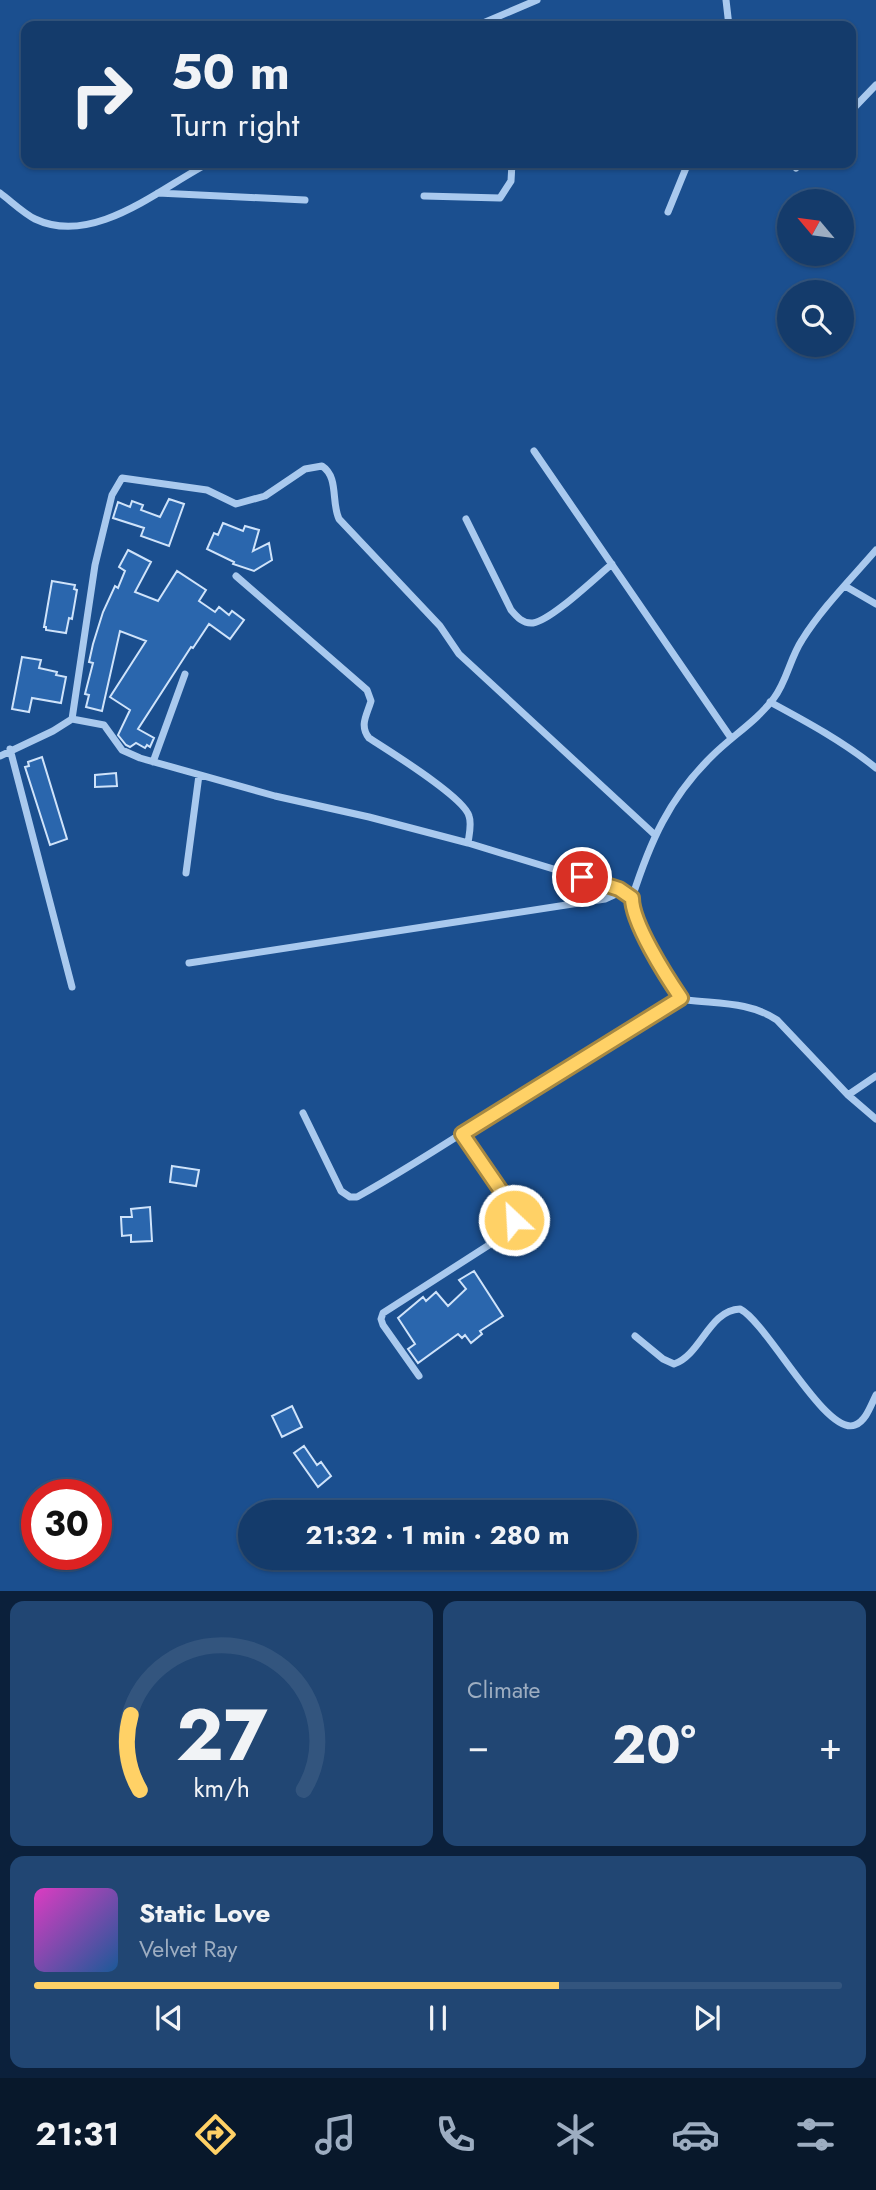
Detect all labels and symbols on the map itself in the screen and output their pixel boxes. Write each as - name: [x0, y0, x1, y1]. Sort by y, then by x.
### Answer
- north arrow: [777, 189, 854, 266]
- pin: [552, 847, 612, 907]
- position arrow: [477, 1183, 551, 1257]
- speed limit sign: 30: [21, 1479, 112, 1570]

